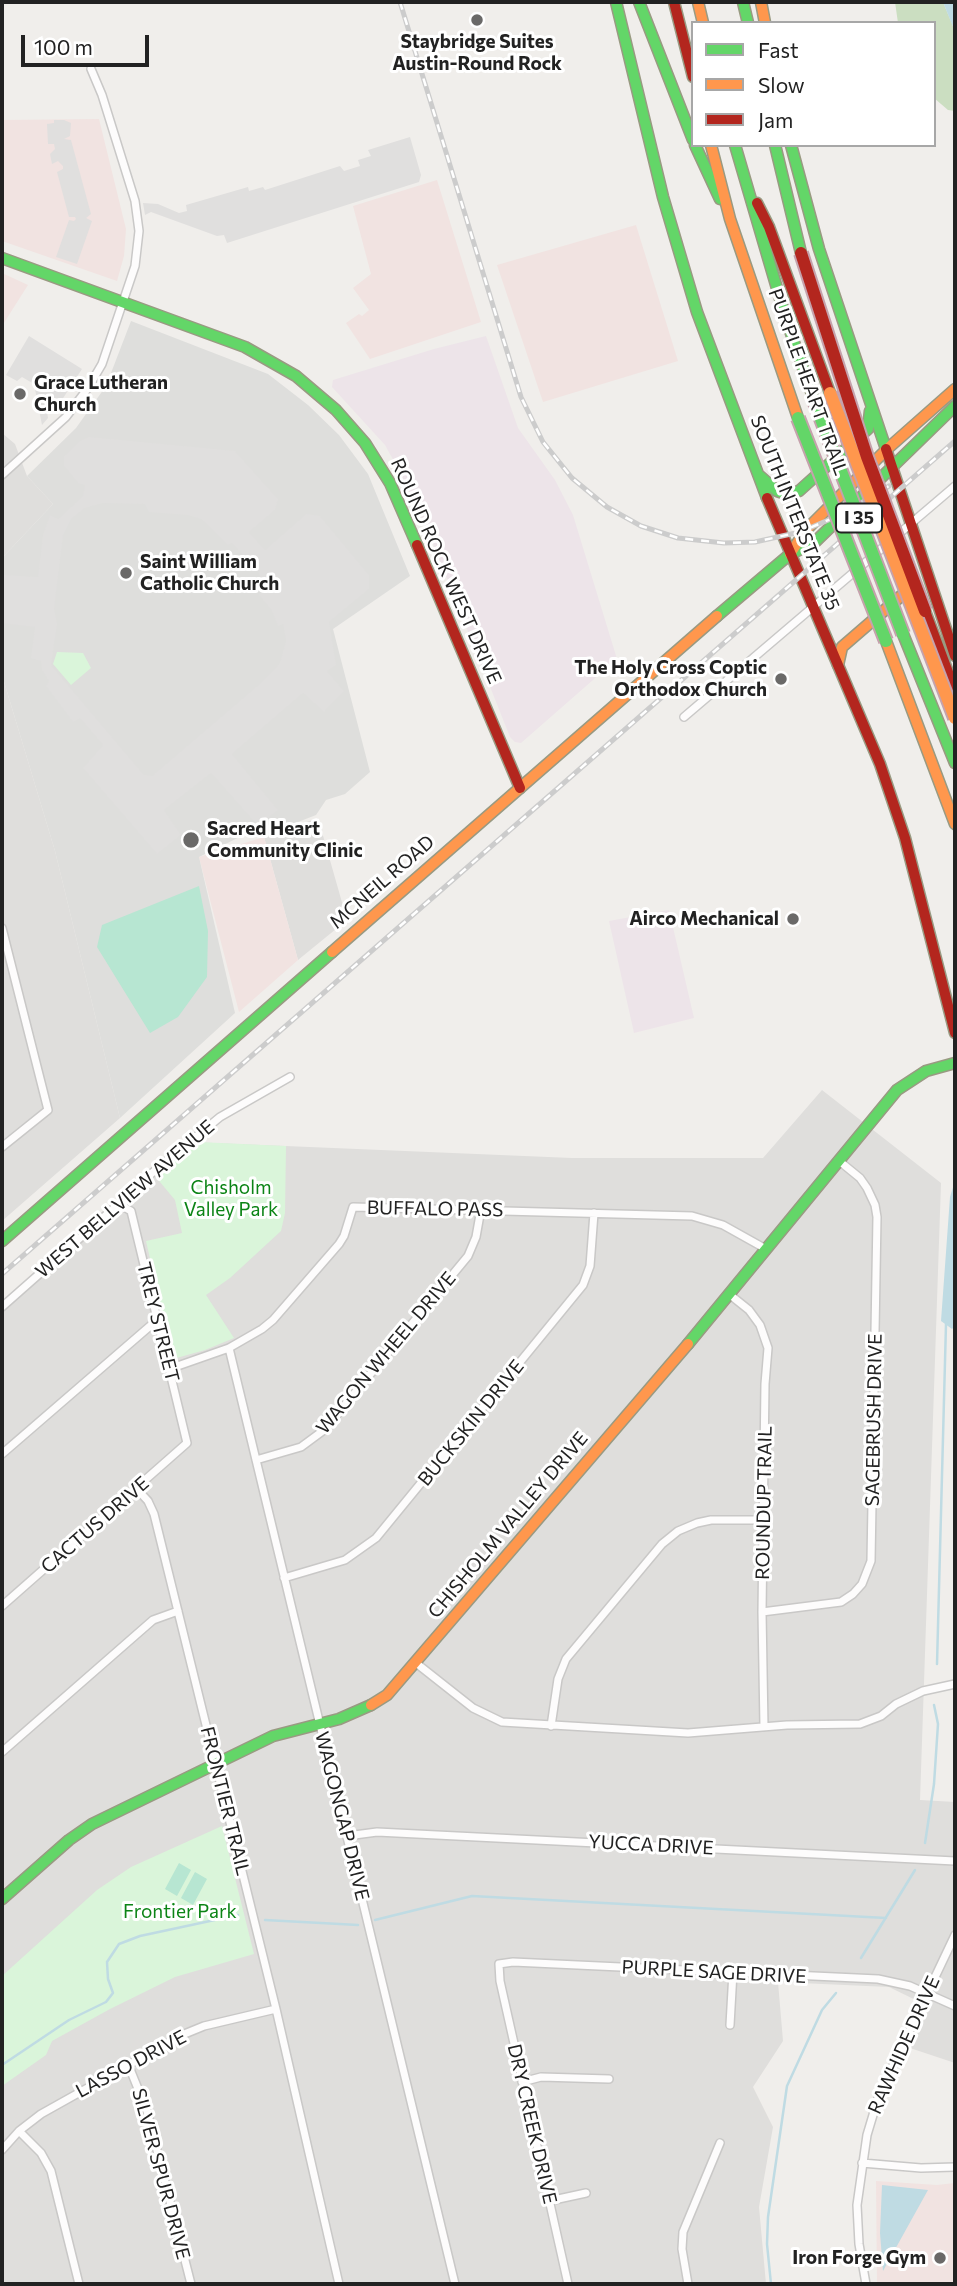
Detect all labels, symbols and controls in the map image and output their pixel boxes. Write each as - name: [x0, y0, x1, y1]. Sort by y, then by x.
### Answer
- marker: Staybridge Suites Austin-Round Rock: [469, 12, 485, 28]
- scale bar: [24, 21, 152, 65]
- legend: [691, 21, 936, 147]
- place label: Staybridge Suites Austin-Round Rock: [392, 31, 562, 75]
- text: 100 m: [34, 34, 93, 59]
- text: Fast: [758, 37, 799, 62]
- text: Slow: [758, 72, 805, 97]
- text: Jam: [758, 107, 793, 132]
- street label: PURPLE HEART TRAIL: [764, 285, 852, 479]
- place label: Grace Lutheran Church: [34, 372, 168, 416]
- marker: Grace Lutheran Church: [12, 386, 28, 402]
- street label: SOUTH INTERSTATE 35: [745, 412, 845, 614]
- street label: ROUND ROCK WEST DRIVE: [386, 455, 506, 687]
- road number: I 35: [836, 504, 882, 532]
- place label: Saint William Catholic Church: [140, 551, 279, 595]
- marker: Saint William Catholic Church: [118, 565, 134, 581]
- place label: The Holy Cross Coptic Orthodox Church: [574, 657, 767, 701]
- marker: The Holy Cross Coptic Orthodox Church: [773, 671, 789, 687]
- place label: Sacred Heart Community Clinic: [207, 818, 363, 862]
- marker: Sacred Heart Community Clinic: [181, 830, 201, 850]
- street label: MCNEIL ROAD: [325, 830, 439, 934]
- place label: Airco Mechanical: [629, 908, 779, 930]
- marker: Airco Mechanical: [785, 911, 801, 927]
- street label: WEST BELLVIEW AVENUE: [31, 1115, 219, 1283]
- park label: Chisholm Valley Park: [184, 1177, 278, 1221]
- street label: BUFFALO PASS: [367, 1196, 503, 1222]
- street label: TREY STREET: [132, 1260, 184, 1384]
- street label: WAGON WHEEL DRIVE: [311, 1267, 461, 1439]
- street label: SAGEBRUSH DRIVE: [861, 1333, 887, 1507]
- street label: BUCKSKIN DRIVE: [413, 1355, 529, 1491]
- street label: ROUNDUP TRAIL: [751, 1426, 777, 1580]
- street label: CHISHOLM VALLEY DRIVE: [423, 1427, 593, 1623]
- street label: CACTUS DRIVE: [36, 1472, 154, 1578]
- street label: FRONTIER TRAIL: [195, 1724, 255, 1878]
- street label: WAGONGAP DRIVE: [310, 1729, 374, 1903]
- street label: YUCCA DRIVE: [588, 1830, 714, 1860]
- park label: Frontier Park: [123, 1901, 237, 1923]
- street label: PURPLE SAGE DRIVE: [621, 1956, 807, 1988]
- street label: RAWHIDE DRIVE: [863, 1972, 945, 2118]
- street label: LASSO DRIVE: [72, 2025, 190, 2103]
- street label: DRY CREEK DRIVE: [503, 2042, 561, 2206]
- street label: SILVER SPUR DRIVE: [127, 2086, 195, 2262]
- place label: Iron Forge Gym: [792, 2247, 926, 2269]
- marker: Iron Forge Gym: [932, 2250, 948, 2266]

